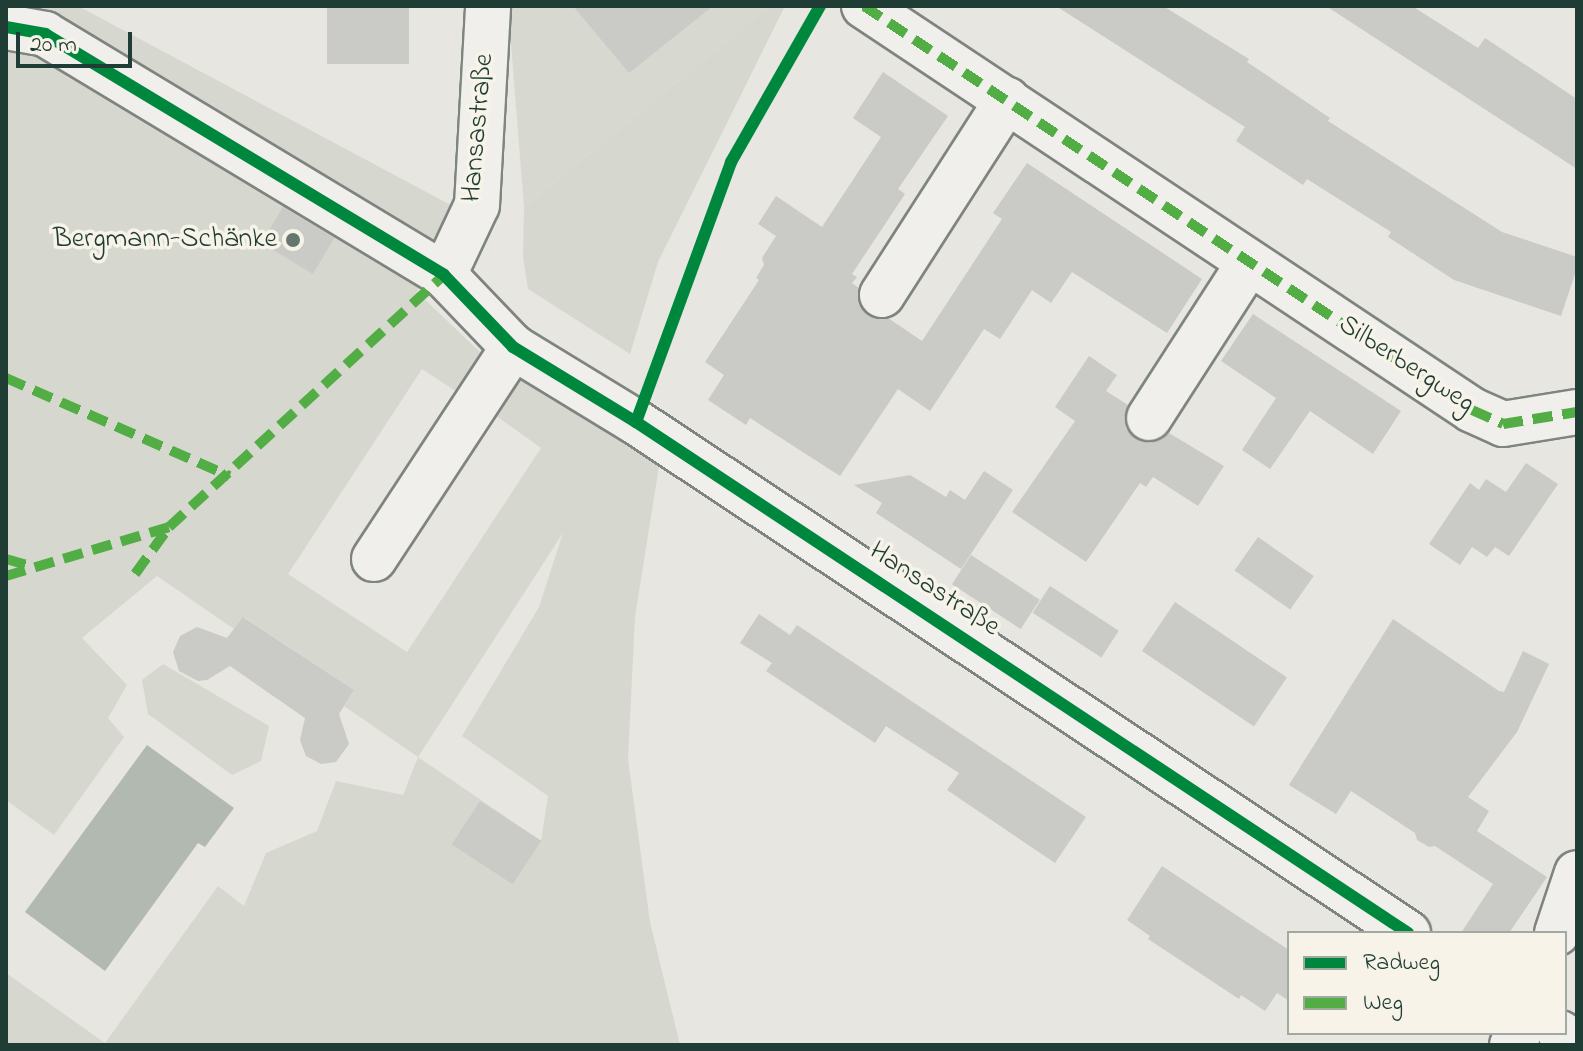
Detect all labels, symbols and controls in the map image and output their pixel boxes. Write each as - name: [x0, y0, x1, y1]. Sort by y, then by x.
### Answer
- scale bar: [20, 16, 136, 66]
- text: 20 m: [30, 28, 77, 63]
- street label: Hansastraße: [456, 52, 502, 204]
- place label: Bergmann-Schänke: [53, 223, 277, 257]
- marker: Bergmann-Schänke: [284, 231, 302, 249]
- street label: Silberbergweg: [1331, 308, 1481, 422]
- street label: Hansastraße: [862, 535, 1006, 645]
- legend: [1287, 931, 1567, 1035]
- text: Radweg: [1363, 946, 1440, 981]
- text: Weg: [1363, 986, 1403, 1021]

